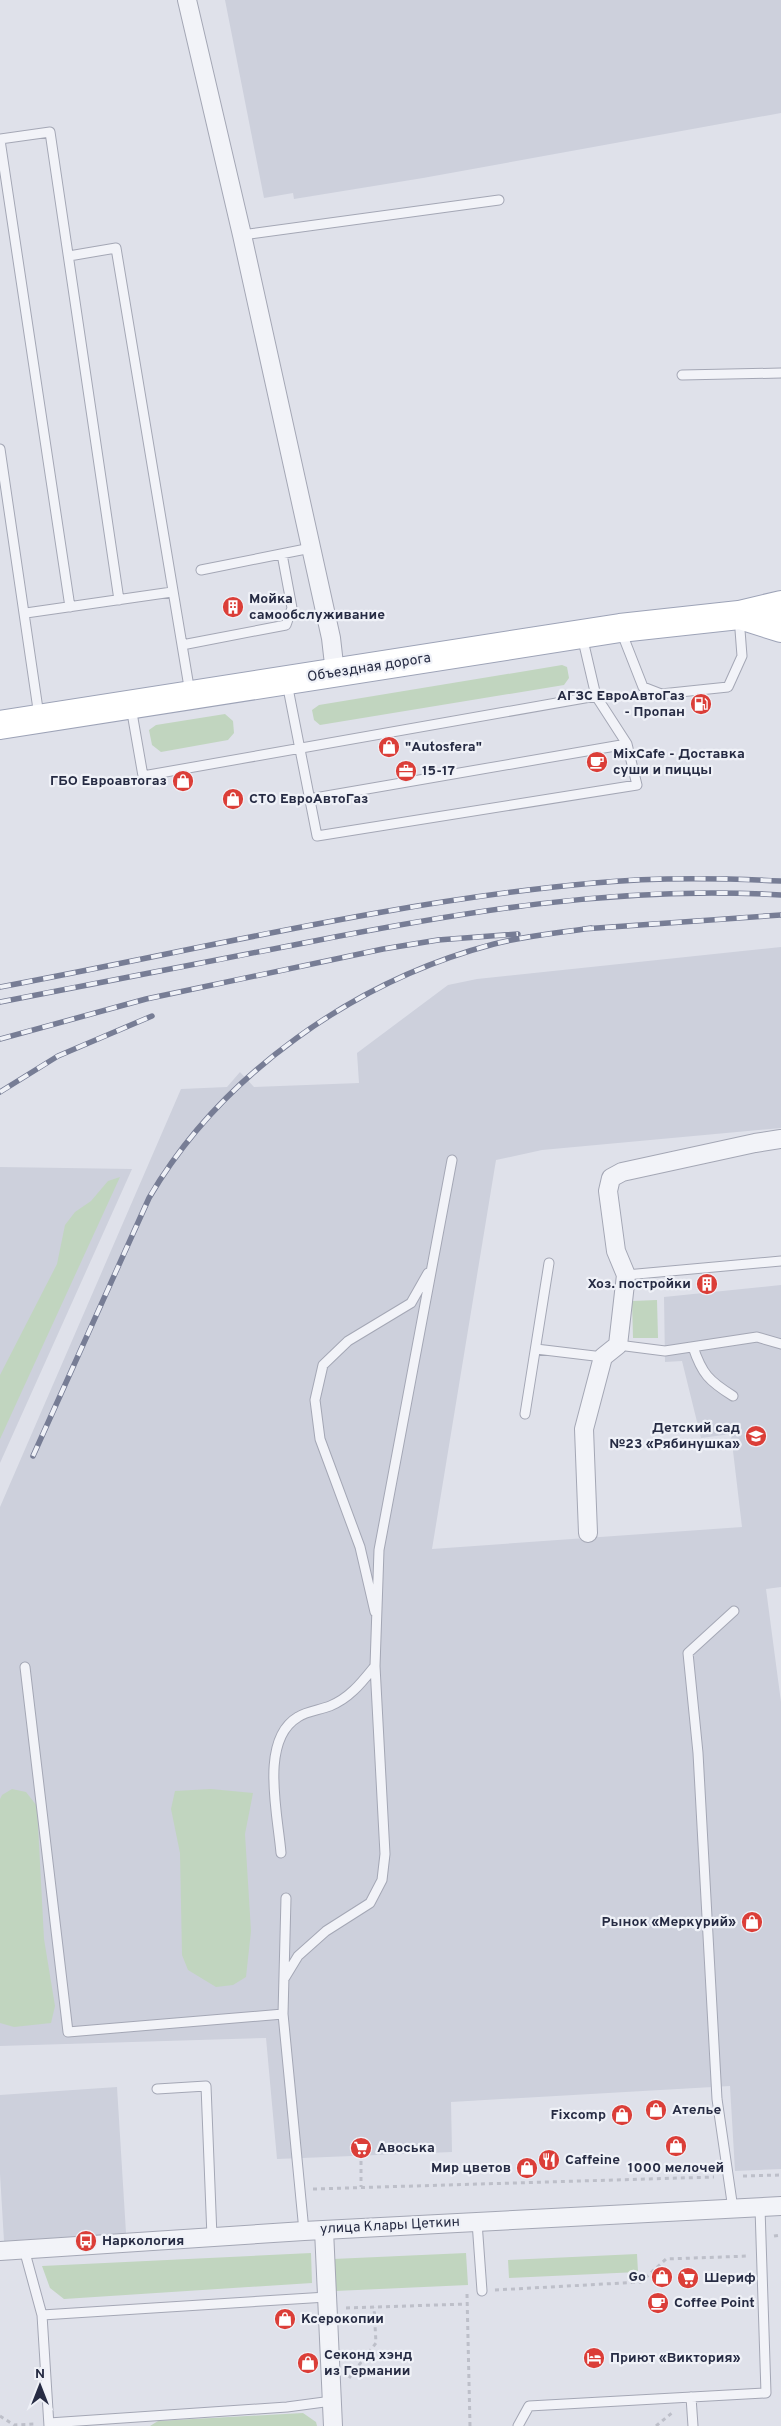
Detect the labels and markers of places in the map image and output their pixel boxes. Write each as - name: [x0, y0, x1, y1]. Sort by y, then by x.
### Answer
- place label: Мойка самообслуживание: [249, 591, 385, 624]
- building icon: Мойка самообслуживание: [221, 595, 245, 619]
- place label: АГЗС ЕвроАвтоГаз - Пропан: [557, 688, 685, 721]
- fuel station icon: АГЗС ЕвроАвтоГаз - Пропан: [689, 692, 713, 716]
- shop icon: "Autosfera": [377, 735, 401, 759]
- place label: "Autosfera": [405, 739, 482, 756]
- place label: MixCafe - Доставка суши и пиццы: [613, 746, 745, 779]
- cafe icon: MixCafe - Доставка суши и пиццы: [585, 750, 609, 774]
- office icon: 15-17: [394, 759, 418, 783]
- place label: 15-17: [422, 763, 455, 780]
- shop icon: ГБО Евроавтогаз: [171, 769, 195, 793]
- place label: ГБО Евроавтогаз: [50, 773, 167, 790]
- shop icon: СТО ЕвроАвтоГаз: [221, 787, 245, 811]
- place label: СТО ЕвроАвтоГаз: [249, 791, 368, 808]
- building icon: Хоз. постройки: [695, 1272, 719, 1296]
- place label: Хоз. постройки: [587, 1276, 691, 1293]
- place label: Детский сад №23 «Рябинушка»: [609, 1420, 740, 1453]
- school or university icon: Детский сад №23 «Рябинушка»: [744, 1424, 768, 1448]
- shop icon: Рынок «Меркурий»: [740, 1910, 764, 1934]
- place label: Рынок «Меркурий»: [602, 1914, 736, 1931]
- shop icon: Ателье: [644, 2098, 668, 2122]
- place label: Ателье: [672, 2102, 721, 2119]
- shop icon: Fixcomp: [610, 2103, 634, 2127]
- place label: Fixcomp: [550, 2107, 606, 2124]
- shop icon: 1000 мелочей: [664, 2134, 688, 2158]
- supermarket icon: Авоська: [349, 2136, 373, 2160]
- place label: Авоська: [377, 2140, 435, 2157]
- restaurant icon: Caffeine: [537, 2148, 561, 2172]
- place label: Caffeine: [565, 2152, 620, 2169]
- shop icon: Мир цветов: [515, 2156, 539, 2180]
- place label: Мир цветов: [431, 2160, 511, 2177]
- place label: 1000 мелочей: [628, 2160, 724, 2177]
- bus stop icon: Наркология: [74, 2229, 98, 2253]
- place label: Наркология: [102, 2233, 184, 2250]
- shop icon: Go: [650, 2265, 674, 2289]
- supermarket icon: Шериф: [676, 2266, 700, 2290]
- place label: Go: [629, 2269, 646, 2286]
- place label: Шериф: [704, 2270, 756, 2287]
- cafe icon: Coffee Point: [646, 2291, 670, 2315]
- place label: Coffee Point: [674, 2295, 755, 2312]
- shop icon: Ксерокопии: [273, 2307, 297, 2331]
- place label: Ксерокопии: [301, 2311, 384, 2328]
- hotel icon: Приют «Виктория»: [582, 2346, 606, 2370]
- place label: Секонд хэнд из Германии: [324, 2347, 412, 2380]
- place label: Приют «Виктория»: [610, 2350, 741, 2367]
- shop icon: Секонд хэнд из Германии: [296, 2351, 320, 2375]

